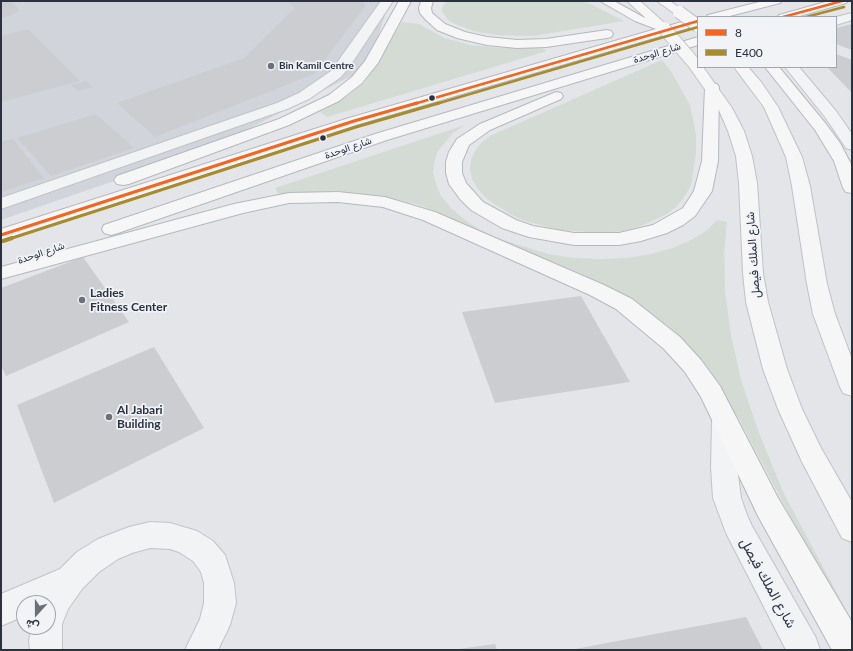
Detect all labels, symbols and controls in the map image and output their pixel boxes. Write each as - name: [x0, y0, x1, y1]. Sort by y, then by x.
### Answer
- legend: [697, 16, 837, 68]
- text: 8: [735, 25, 742, 40]
- street label: شارع الوحدة: [632, 40, 682, 66]
- text: E400: [735, 45, 763, 60]
- place label: Bin Kamil Centre: [279, 60, 354, 72]
- marker: Bin Kamil Centre: [266, 61, 276, 71]
- unlabelled marker: [427, 93, 437, 103]
- unlabelled marker: [318, 133, 328, 143]
- street label: شارع الوحدة: [323, 134, 373, 162]
- street label: شارع الملك فيصل: [743, 211, 763, 299]
- street label: شارع الوحدة: [16, 239, 66, 267]
- place label: Ladies Fitness Center: [90, 286, 167, 314]
- marker: Ladies Fitness Center: [77, 295, 87, 305]
- place label: Al Jabari Building: [117, 403, 163, 431]
- marker: Al Jabari Building: [104, 412, 114, 422]
- street label: شارع الملك فيصل: [736, 535, 800, 631]
- north arrow: [16, 595, 56, 635]
- text: ش: [23, 617, 40, 634]

